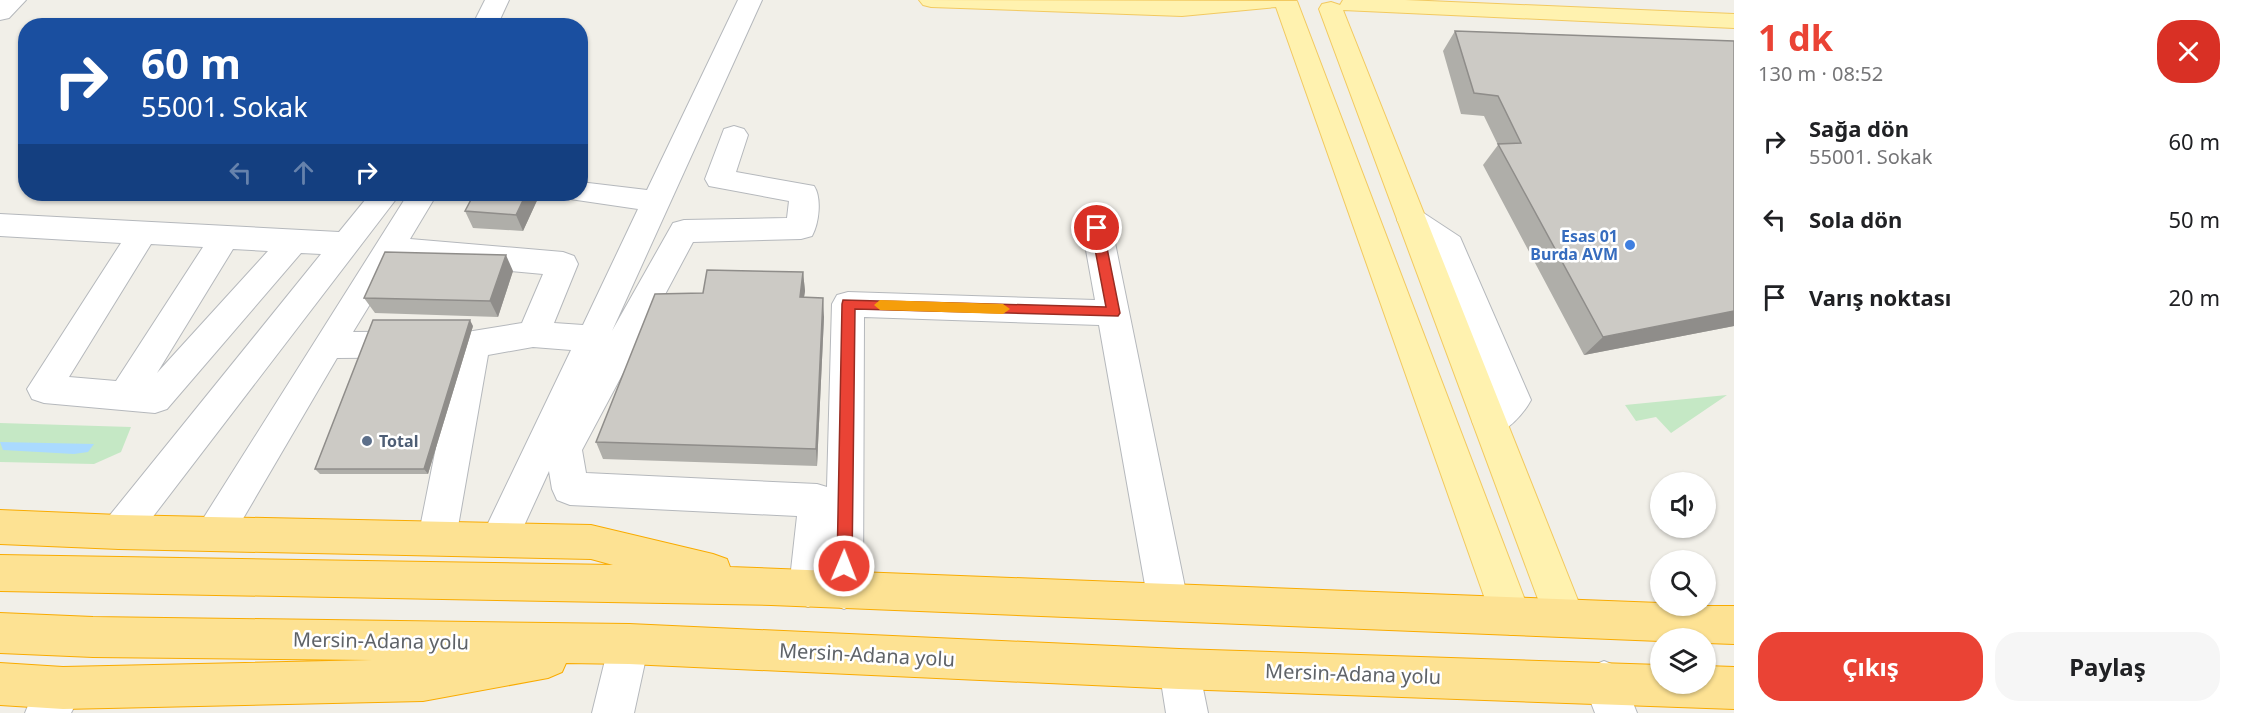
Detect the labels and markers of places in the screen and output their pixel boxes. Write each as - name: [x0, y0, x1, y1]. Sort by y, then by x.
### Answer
- pin: [1071, 202, 1122, 253]
- place label: Esas 01 Burda AVM: [1530, 225, 1618, 265]
- marker: Esas 01 Burda AVM: [1623, 238, 1637, 252]
- place label: Total: [379, 430, 418, 452]
- marker: Total: [360, 434, 374, 448]

